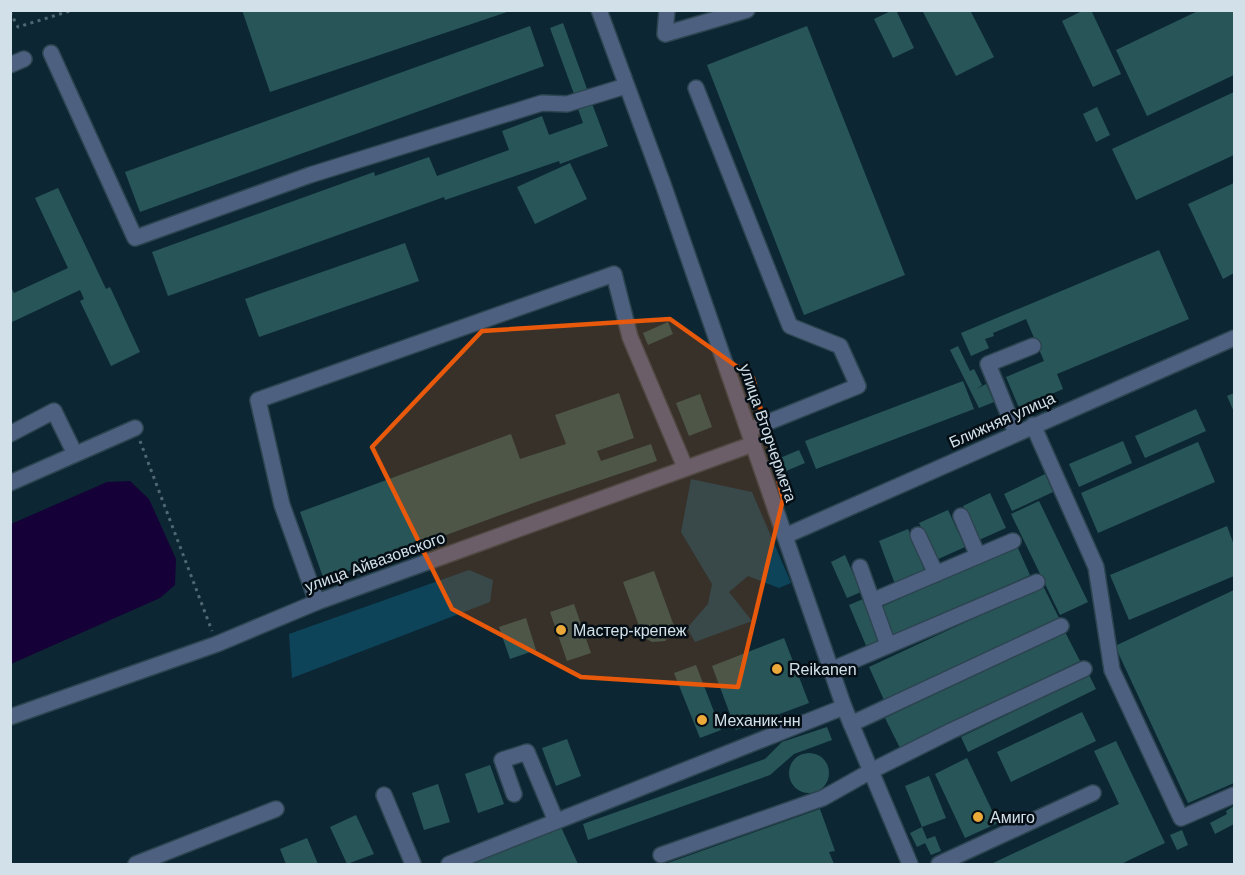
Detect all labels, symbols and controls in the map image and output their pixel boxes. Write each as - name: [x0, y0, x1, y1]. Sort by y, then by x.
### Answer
- street label: улица Вторчермета: [736, 362, 800, 504]
- street label: Ближняя улица: [947, 389, 1058, 451]
- street label: улица Айвазовского: [303, 529, 447, 595]
- place label: Мастер-крепеж: [573, 622, 687, 639]
- marker: Мастер-крепеж: [554, 623, 568, 637]
- place label: Reikanen: [789, 661, 857, 678]
- marker: Reikanen: [770, 662, 784, 676]
- place label: Механик-нн: [714, 712, 801, 729]
- marker: Механик-нн: [695, 713, 709, 727]
- place label: Амиго: [990, 809, 1035, 826]
- marker: Амиго: [971, 810, 985, 824]

